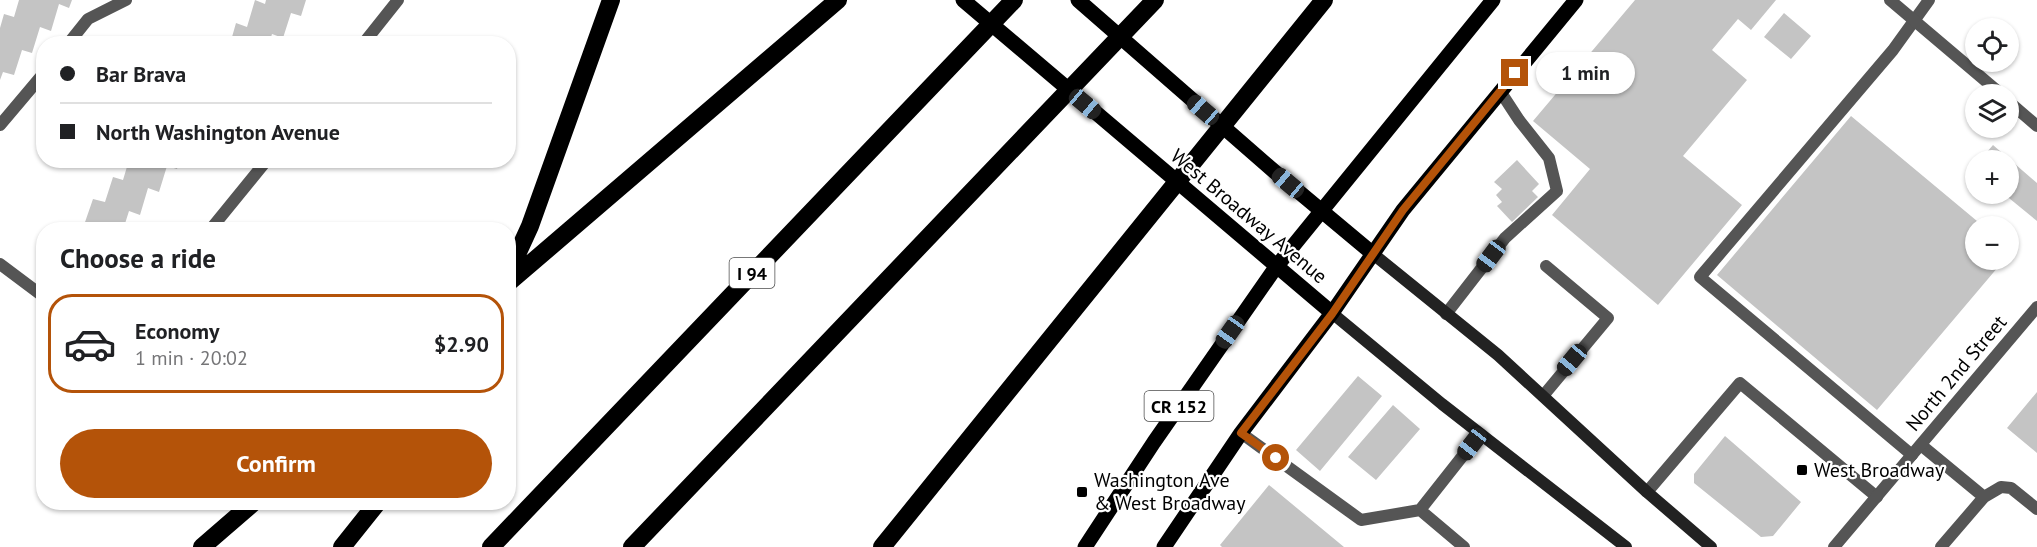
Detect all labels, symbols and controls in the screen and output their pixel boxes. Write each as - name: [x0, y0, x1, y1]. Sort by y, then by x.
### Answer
- map controls: [1965, 18, 2019, 270]
- button: locate: [1965, 18, 2019, 72]
- callout: 1 min: [1536, 52, 1635, 94]
- route end: [1501, 59, 1528, 86]
- text: Bar Brava: [96, 60, 186, 88]
- text: 1 min: [1561, 60, 1610, 86]
- button: layers: [1965, 84, 2019, 138]
- car: [1065, 86, 1105, 122]
- car: [1184, 91, 1222, 129]
- text: North Washington Avenue: [96, 118, 340, 146]
- street label: West Broadway Avenue: [1165, 143, 1333, 289]
- button: +: [1965, 150, 2019, 204]
- car: [1268, 165, 1308, 201]
- button: −: [1965, 216, 2019, 270]
- car: [1473, 236, 1509, 276]
- text: Choose a ride: [60, 241, 216, 275]
- road number: I 94: [730, 258, 774, 288]
- street label: North 2nd Street: [1900, 309, 2012, 436]
- car: [1212, 312, 1248, 352]
- icon: car: [63, 317, 117, 371]
- text: Economy: [135, 317, 219, 345]
- text: $2.90: [434, 330, 489, 358]
- car: [1554, 340, 1590, 380]
- text: 1 min · 20:02: [135, 345, 248, 371]
- road number: CR 152: [1144, 391, 1214, 421]
- car: [1454, 424, 1490, 464]
- button: Confirm: [60, 429, 492, 498]
- route start: [1262, 444, 1289, 471]
- place label: West Broadway: [1814, 457, 1945, 483]
- marker: West Broadway: [1795, 463, 1809, 477]
- place label: Washington Ave & West Broadway: [1094, 467, 1246, 516]
- marker: Washington Ave & West Broadway: [1075, 485, 1089, 499]

